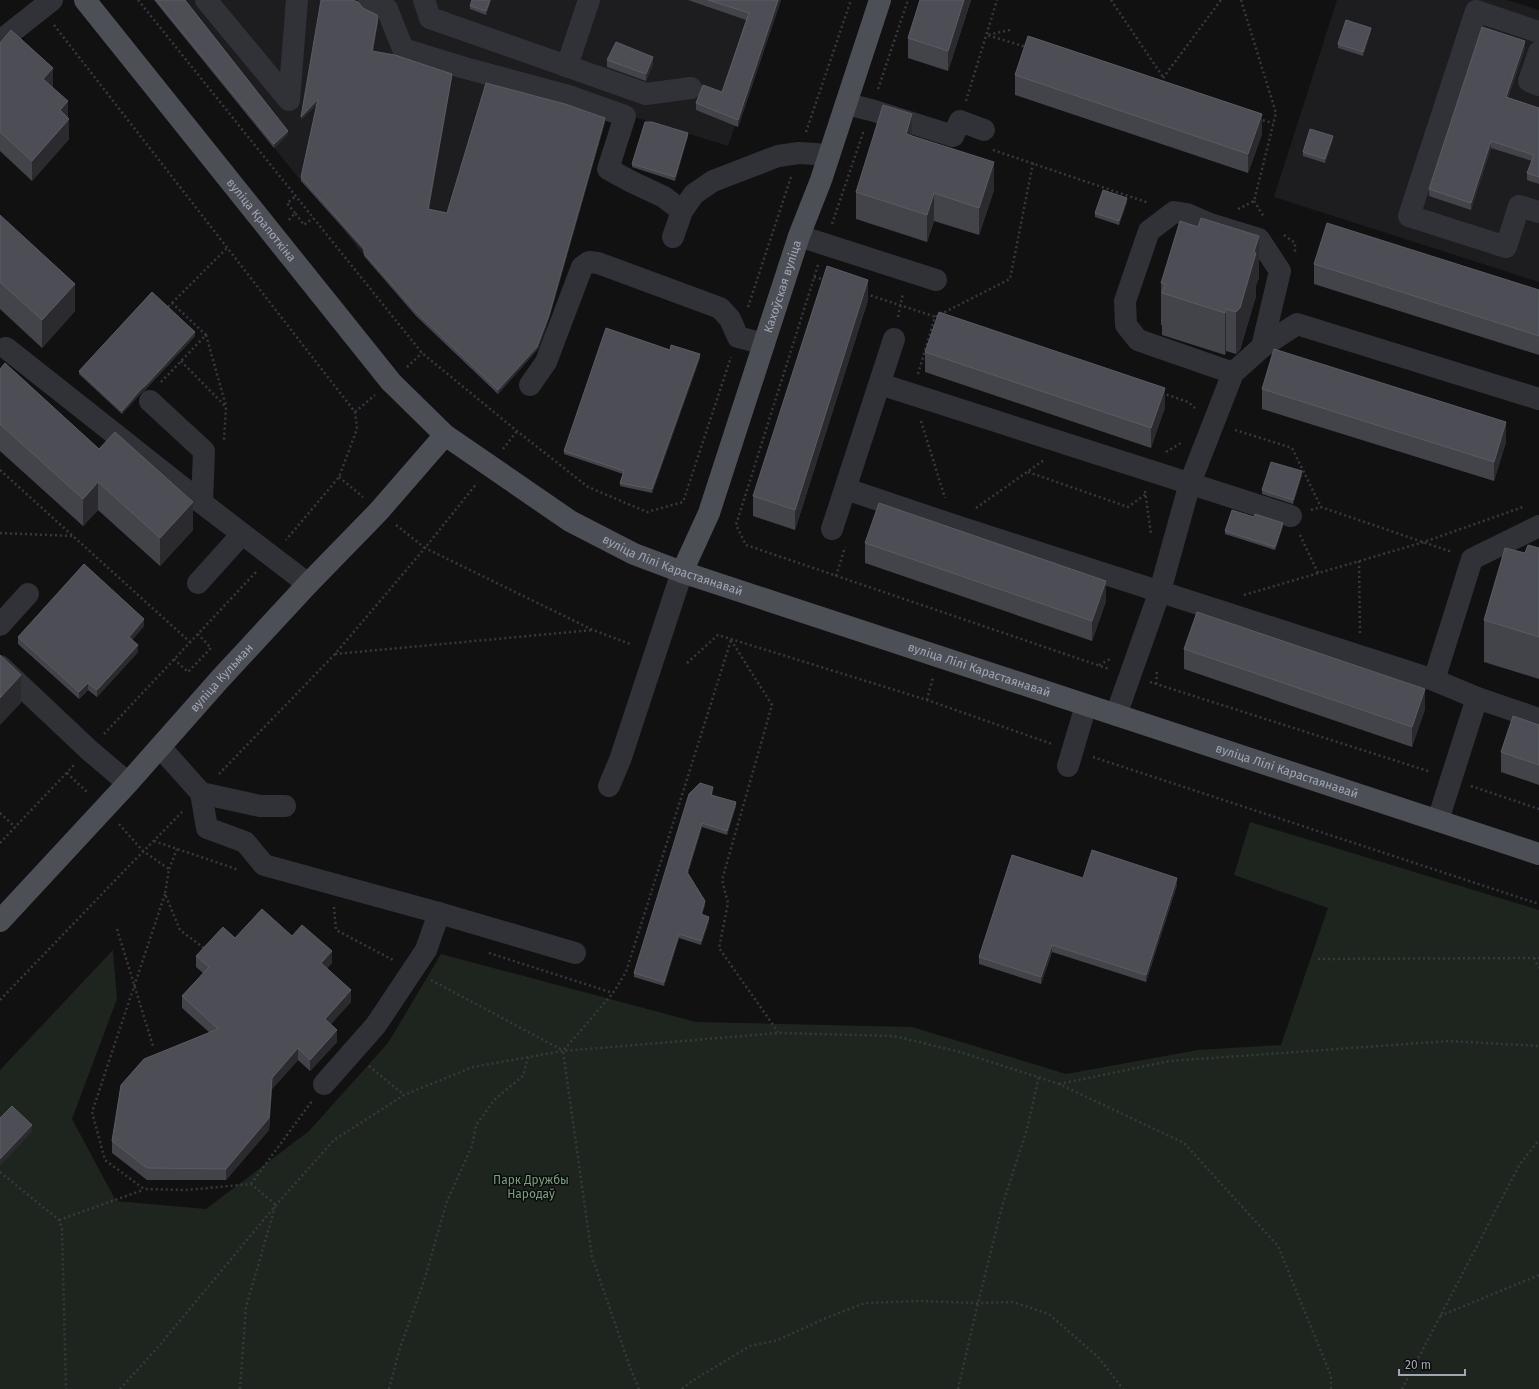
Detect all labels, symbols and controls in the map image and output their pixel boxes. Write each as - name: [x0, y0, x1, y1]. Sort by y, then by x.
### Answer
- street label: вуліца Крапоткіна: [224, 176, 299, 265]
- street label: Кахоўская вуліца: [761, 238, 804, 335]
- street label: вуліца Лілі Карастаянавай: [600, 532, 745, 598]
- street label: вуліца Лілі Карастаянавай: [906, 640, 1052, 700]
- street label: вуліца Кульман: [187, 641, 256, 715]
- street label: вуліца Лілі Карастаянавай: [1214, 741, 1360, 801]
- park label: Парк Дружбы Народаў: [493, 1173, 569, 1201]
- scale bar: [1399, 1351, 1465, 1377]
- text: 20 m: [1405, 1358, 1431, 1372]

